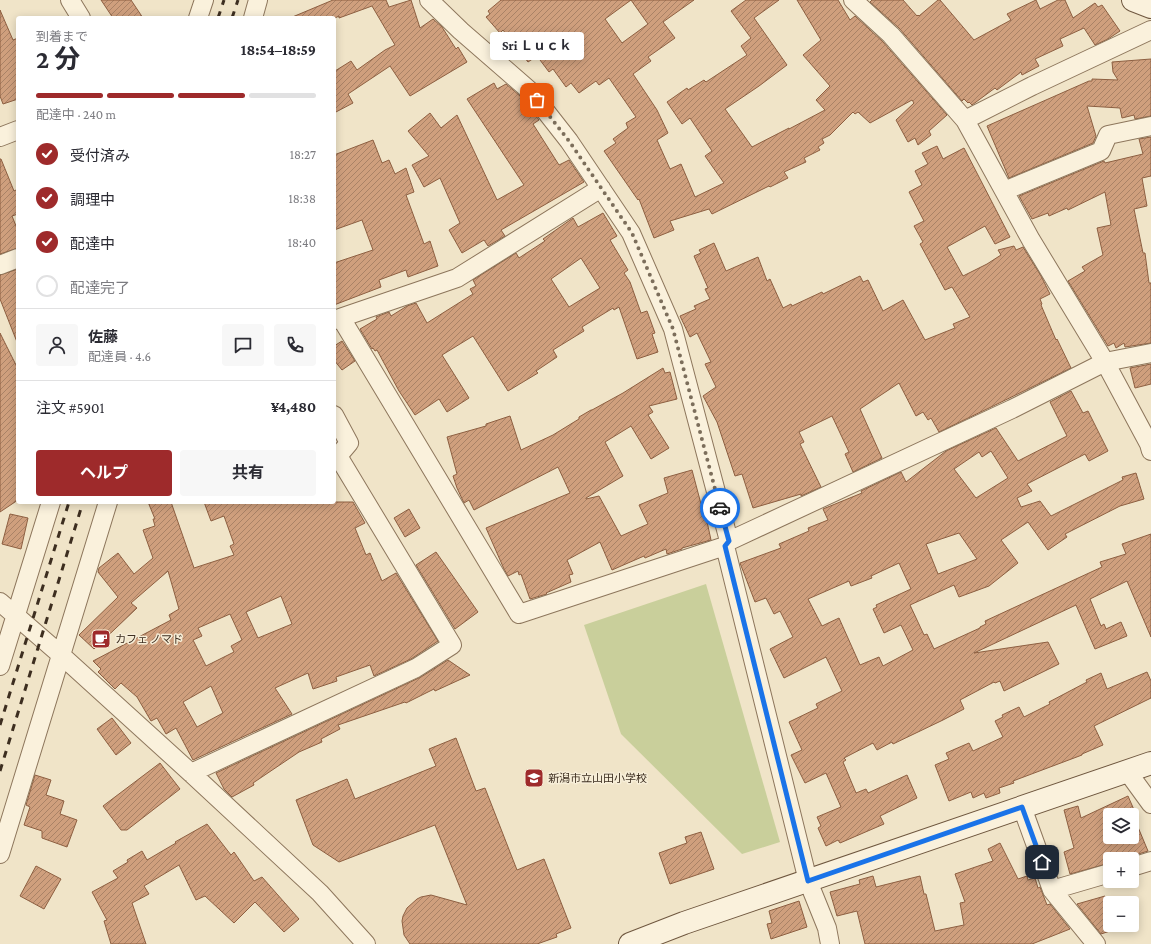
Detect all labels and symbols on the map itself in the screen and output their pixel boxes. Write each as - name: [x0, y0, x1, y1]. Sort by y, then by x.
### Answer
- callout: Sri Ｌｕｃｋ: [490, 32, 584, 60]
- pin: [520, 83, 554, 117]
- courier: [700, 488, 740, 528]
- cafe icon: カフェ ノマド: [90, 628, 112, 650]
- place label: カフェ ノマド: [115, 633, 183, 645]
- school or university icon: 新潟市立山田小学校: [523, 767, 545, 789]
- place label: 新潟市立山田小学校: [548, 772, 647, 784]
- pin: [1025, 845, 1059, 879]

